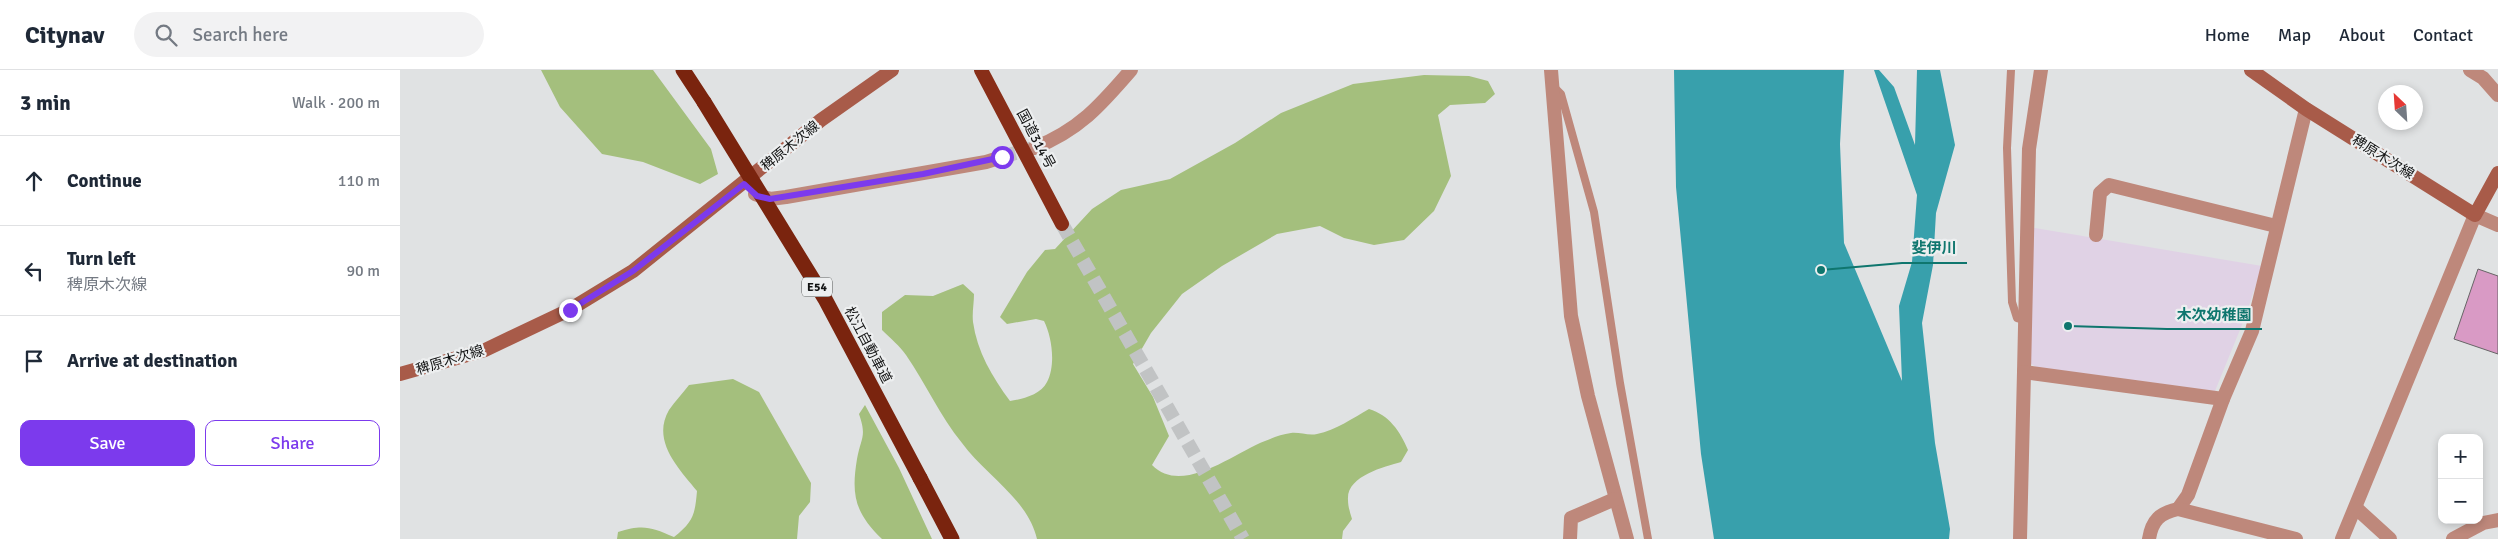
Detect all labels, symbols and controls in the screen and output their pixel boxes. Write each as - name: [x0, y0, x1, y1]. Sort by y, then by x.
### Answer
- search box: [134, 12, 484, 57]
- text: Citynav: [25, 20, 104, 50]
- icon: search: [152, 21, 180, 49]
- text: Search here: [192, 23, 288, 47]
- text: Home: [2205, 24, 2250, 46]
- text: Map: [2278, 24, 2311, 46]
- text: About: [2339, 24, 2385, 46]
- text: Contact: [2413, 24, 2473, 46]
- north arrow: [2378, 85, 2423, 130]
- text: 3 min: [20, 90, 71, 116]
- text: Walk · 200 m: [292, 93, 380, 113]
- street label: 国道314号: [1013, 106, 1059, 172]
- street label: 稗原木次線: [757, 117, 823, 175]
- street label: 稗原木次線: [2349, 131, 2417, 183]
- route start: [991, 146, 1014, 169]
- icon: ahead: [20, 167, 48, 195]
- text: Continue: [67, 169, 142, 193]
- text: 110 m: [338, 171, 380, 191]
- callout: 斐伊川: [1902, 233, 1967, 263]
- text: 斐伊川: [1911, 239, 1957, 257]
- text: Turn left: [67, 247, 136, 271]
- icon: left: [20, 257, 48, 285]
- text: 90 m: [346, 261, 380, 281]
- text: 稗原木次線: [67, 275, 147, 295]
- road number: E54: [802, 278, 832, 296]
- route end: [559, 299, 582, 322]
- callout: 木次幼稚園: [2167, 299, 2262, 329]
- street label: 松江自動車道: [841, 304, 895, 386]
- text: 木次幼稚園: [2176, 306, 2252, 324]
- street label: 稗原木次線: [414, 342, 486, 378]
- icon: arrive: [20, 347, 48, 375]
- text: Arrive at destination: [67, 349, 238, 373]
- button: Save: [20, 420, 195, 466]
- button: Share: [205, 420, 380, 466]
- map controls: [2438, 434, 2483, 524]
- button: +: [2438, 434, 2483, 479]
- button: −: [2438, 479, 2483, 524]

